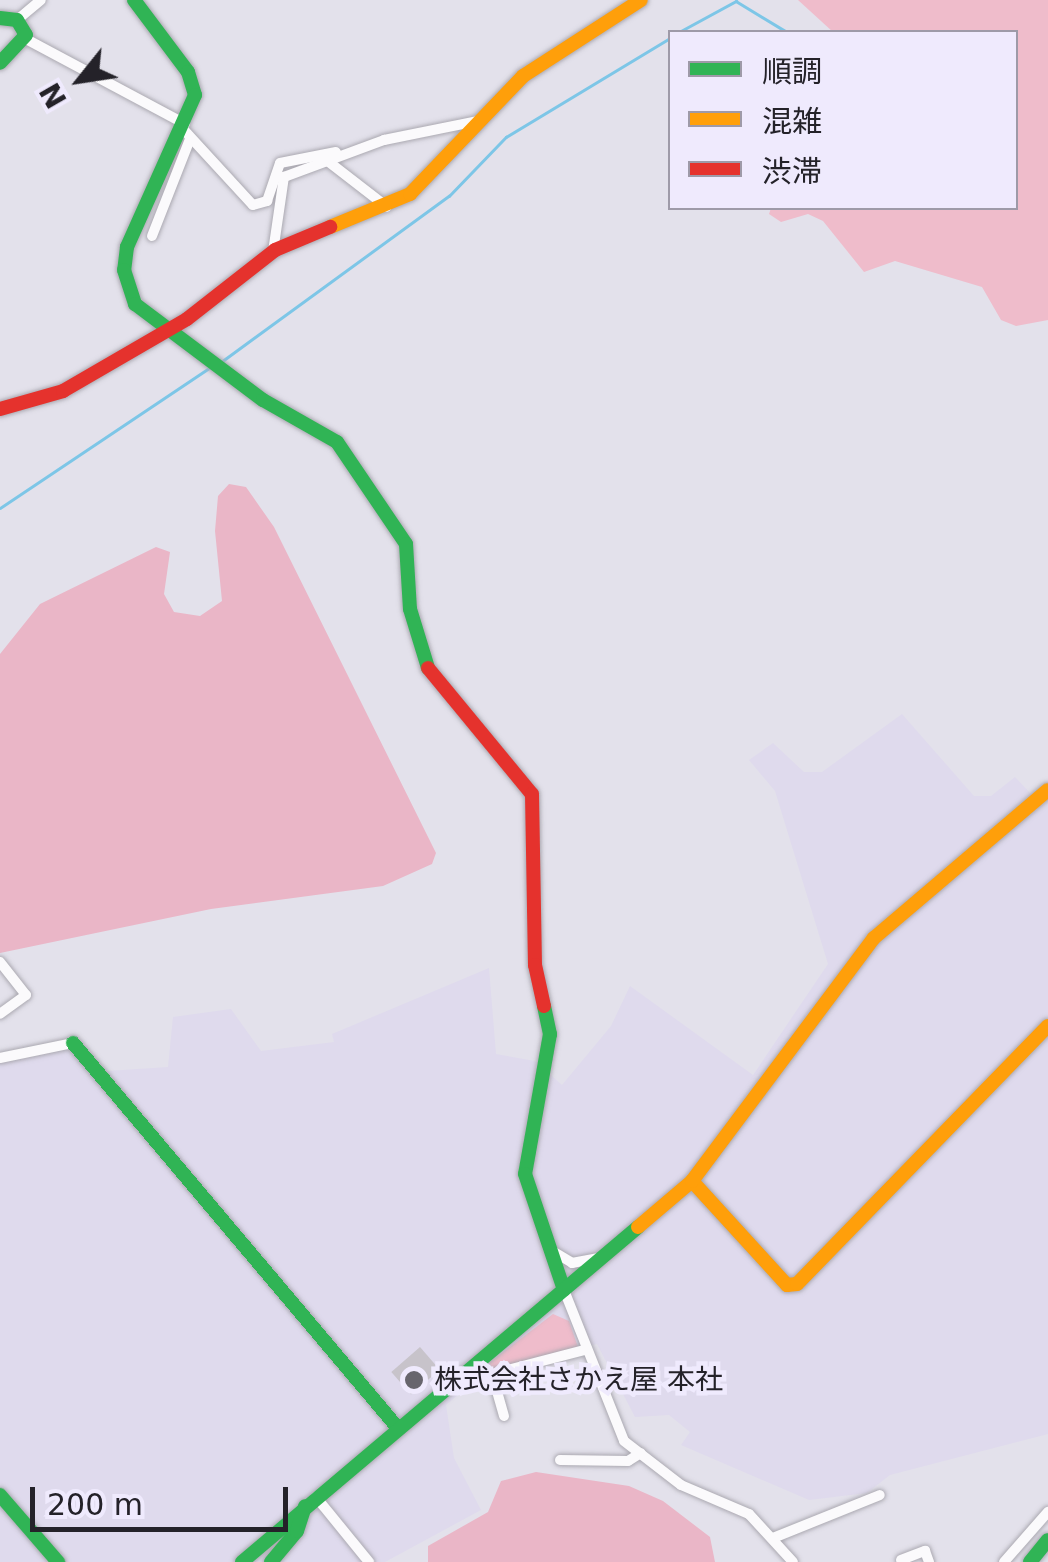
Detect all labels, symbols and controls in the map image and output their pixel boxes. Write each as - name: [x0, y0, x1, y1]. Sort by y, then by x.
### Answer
- north arrow: [30, 30, 130, 130]
- legend: [668, 30, 1018, 210]
- text: 順調: [762, 54, 822, 89]
- text: N: [33, 77, 74, 114]
- text: 混雑: [762, 104, 822, 139]
- text: 渋滞: [762, 154, 822, 189]
- place label: 株式会社さかえ屋 本社: [434, 1363, 723, 1397]
- marker: 株式会社さかえ屋 本社: [403, 1369, 425, 1391]
- scale bar: [35, 1467, 292, 1529]
- text: 200 m: [47, 1487, 143, 1522]

